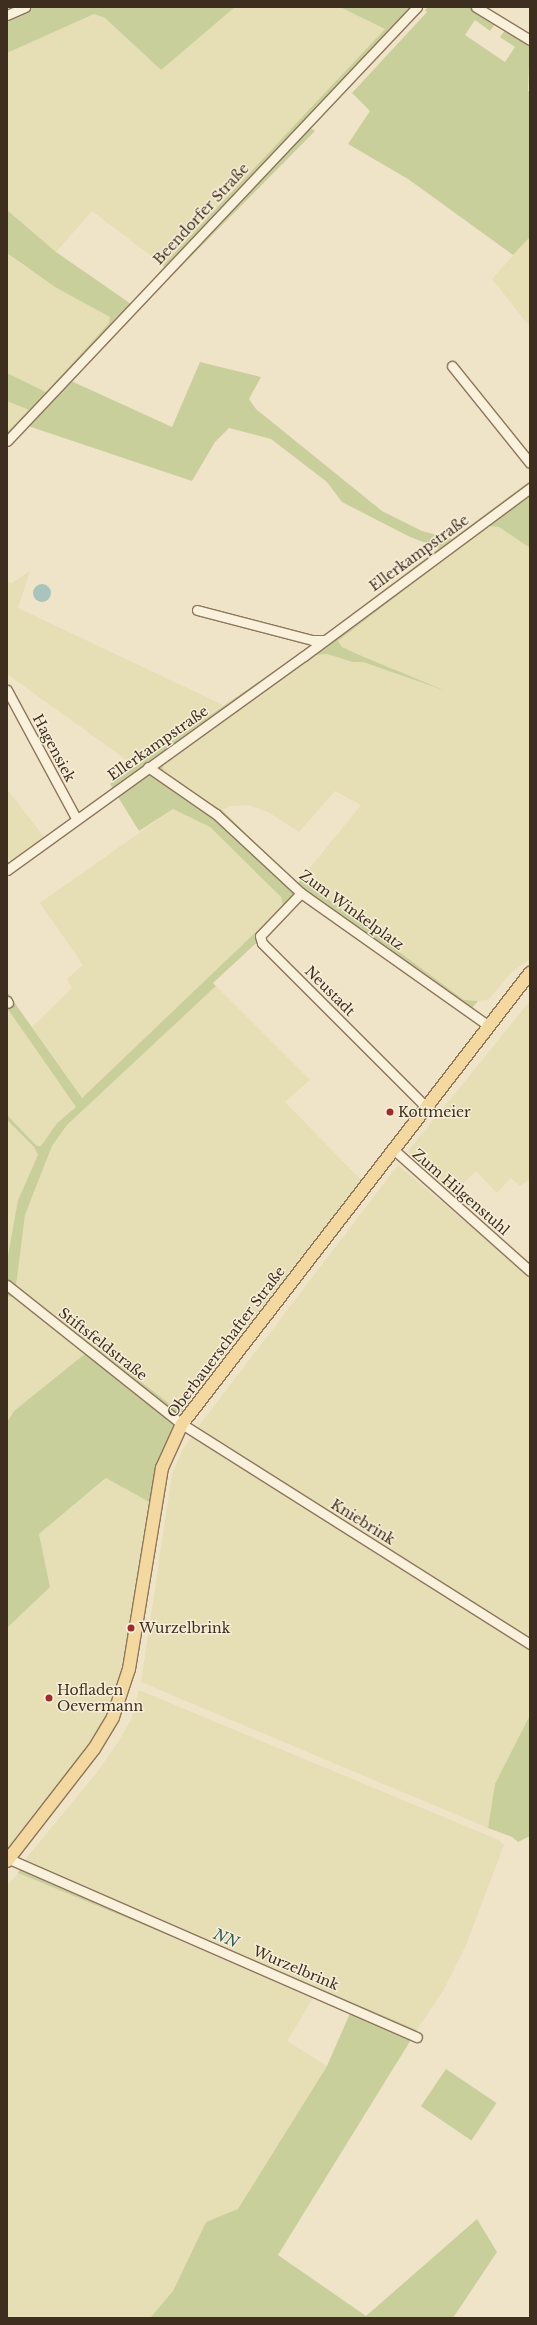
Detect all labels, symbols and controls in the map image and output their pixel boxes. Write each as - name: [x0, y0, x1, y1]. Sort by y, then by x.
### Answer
- street label: Beendorfer Straße: [150, 160, 252, 268]
- street label: Ellerkampstraße: [366, 511, 472, 595]
- street label: Ellerkampstraße: [105, 702, 211, 784]
- street label: Hagensiek: [29, 711, 79, 785]
- street label: Zum Winkelplatz: [296, 866, 408, 954]
- street label: Neustadt: [302, 963, 358, 1019]
- place label: Kottmeier: [398, 1104, 471, 1120]
- marker: Kottmeier: [385, 1107, 395, 1117]
- street label: Zum Hilgenstuhl: [409, 1145, 513, 1239]
- street label: Oberbauerschafter Straße: [164, 1263, 288, 1421]
- street label: Stiftsfeldstraße: [55, 1304, 151, 1384]
- street label: Kniebrink: [328, 1496, 398, 1548]
- place label: Wurzelbrink: [139, 1620, 230, 1636]
- marker: Wurzelbrink: [126, 1623, 136, 1633]
- place label: Hofladen Oevermann: [57, 1682, 143, 1714]
- marker: Hofladen Oevermann: [44, 1693, 54, 1703]
- water label: NN: [211, 1925, 241, 1951]
- street label: Wurzelbrink: [251, 1942, 341, 1994]

